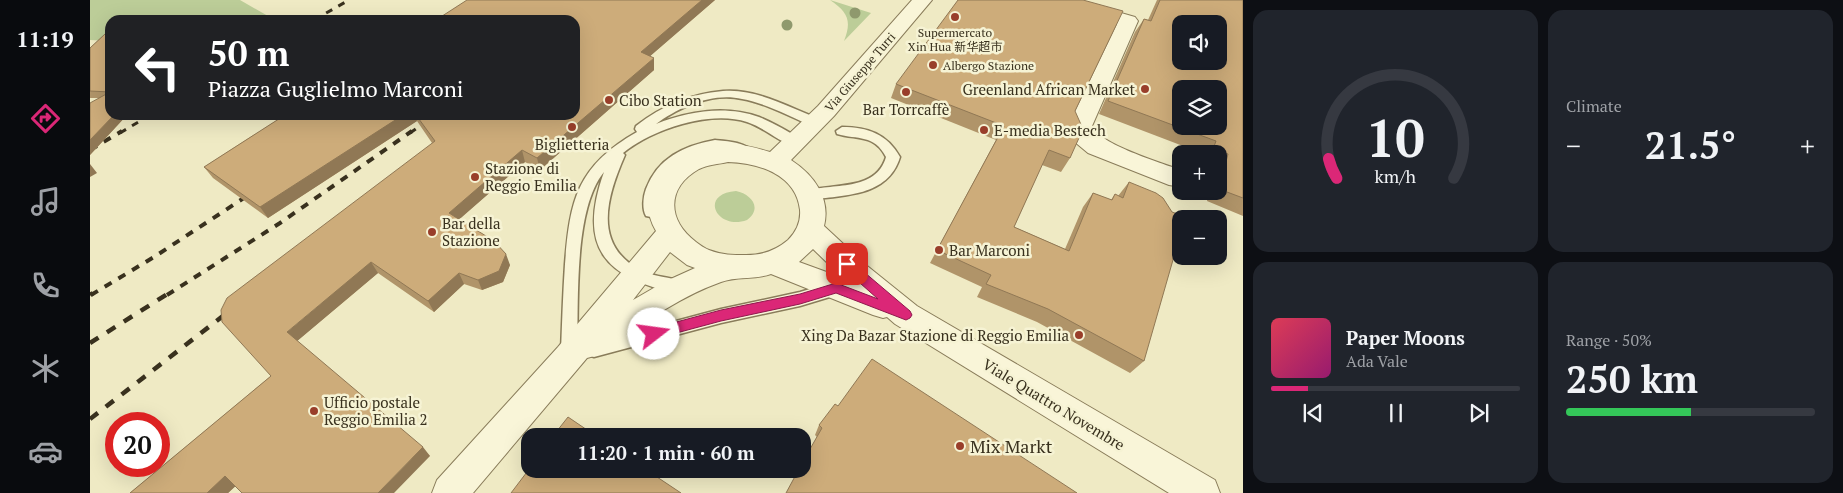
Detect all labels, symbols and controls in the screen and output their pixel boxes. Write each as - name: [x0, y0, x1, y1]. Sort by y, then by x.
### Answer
- marker: Supermercato Xin Hua 新华超市: [949, 11, 961, 23]
- map controls: [1172, 15, 1227, 265]
- button: sound: [1172, 15, 1227, 70]
- text: 11:19: [16, 24, 74, 53]
- place label: Supermercato Xin Hua 新华超市: [908, 25, 1002, 54]
- street label: Via Giuseppe Turri: [822, 29, 899, 115]
- text: 50 m: [208, 30, 289, 76]
- icon: left: [125, 35, 190, 100]
- place label: Albergo Stazione: [943, 58, 1034, 73]
- marker: Albergo Stazione: [927, 59, 939, 71]
- text: Piazza Guglielmo Marconi: [208, 74, 463, 103]
- place label: Greenland African Market: [962, 79, 1135, 99]
- button: layers: [1172, 80, 1227, 135]
- marker: Greenland African Market: [1139, 83, 1151, 95]
- marker: Bar Torrcaffè: [900, 86, 912, 98]
- place label: Cibo Station: [619, 90, 702, 110]
- marker: Cibo Station: [603, 94, 615, 106]
- text: Climate: [1566, 95, 1622, 117]
- place label: Bar Torrcaffè: [863, 99, 949, 119]
- icon: directions: [28, 101, 63, 136]
- text: 10: [1366, 103, 1425, 172]
- place label: E-media Bestech: [994, 120, 1106, 140]
- text: 21.5°: [1645, 120, 1736, 170]
- marker: Biglietteria: [566, 121, 578, 133]
- marker: E-media Bestech: [978, 124, 990, 136]
- text: −: [1566, 127, 1581, 164]
- text: +: [1800, 127, 1815, 164]
- place label: Biglietteria: [535, 134, 610, 154]
- button: +: [1172, 145, 1227, 200]
- place label: Stazione di Reggio Emilia: [485, 158, 577, 195]
- text: km/h: [1375, 164, 1417, 188]
- marker: Stazione di Reggio Emilia: [469, 171, 481, 183]
- icon: music: [28, 184, 63, 219]
- button: −: [1172, 210, 1227, 265]
- place label: Bar della Stazione: [442, 213, 501, 250]
- marker: Bar della Stazione: [426, 226, 438, 238]
- place label: Bar Marconi: [949, 240, 1030, 260]
- pin: [826, 243, 868, 285]
- marker: Bar Marconi: [933, 244, 945, 256]
- icon: arrive: [833, 250, 861, 278]
- icon: phone: [28, 268, 63, 303]
- position arrow: [627, 307, 679, 359]
- place label: Xing Da Bazar Stazione di Reggio Emilia: [801, 325, 1069, 345]
- text: Paper Moons: [1346, 325, 1465, 350]
- marker: Xing Da Bazar Stazione di Reggio Emilia: [1073, 329, 1085, 341]
- text: Range · 50%: [1566, 329, 1652, 351]
- text: Ada Vale: [1346, 350, 1408, 372]
- icon: climate: [28, 351, 63, 386]
- street label: Viale Quattro Novembre: [979, 354, 1129, 454]
- text: 250 km: [1566, 354, 1698, 404]
- place label: Ufficio postale Reggio Emilia 2: [324, 392, 428, 429]
- icon: previous: [1299, 399, 1327, 427]
- icon: pause: [1382, 399, 1410, 427]
- icon: next: [1465, 399, 1493, 427]
- marker: Ufficio postale Reggio Emilia 2: [308, 405, 320, 417]
- speed limit sign: 20: [105, 412, 170, 477]
- icon: car: [28, 434, 63, 469]
- place label: Mix Markt: [970, 434, 1053, 458]
- text: 11:20 · 1 min · 60 m: [577, 440, 755, 465]
- marker: Mix Markt: [954, 440, 966, 452]

